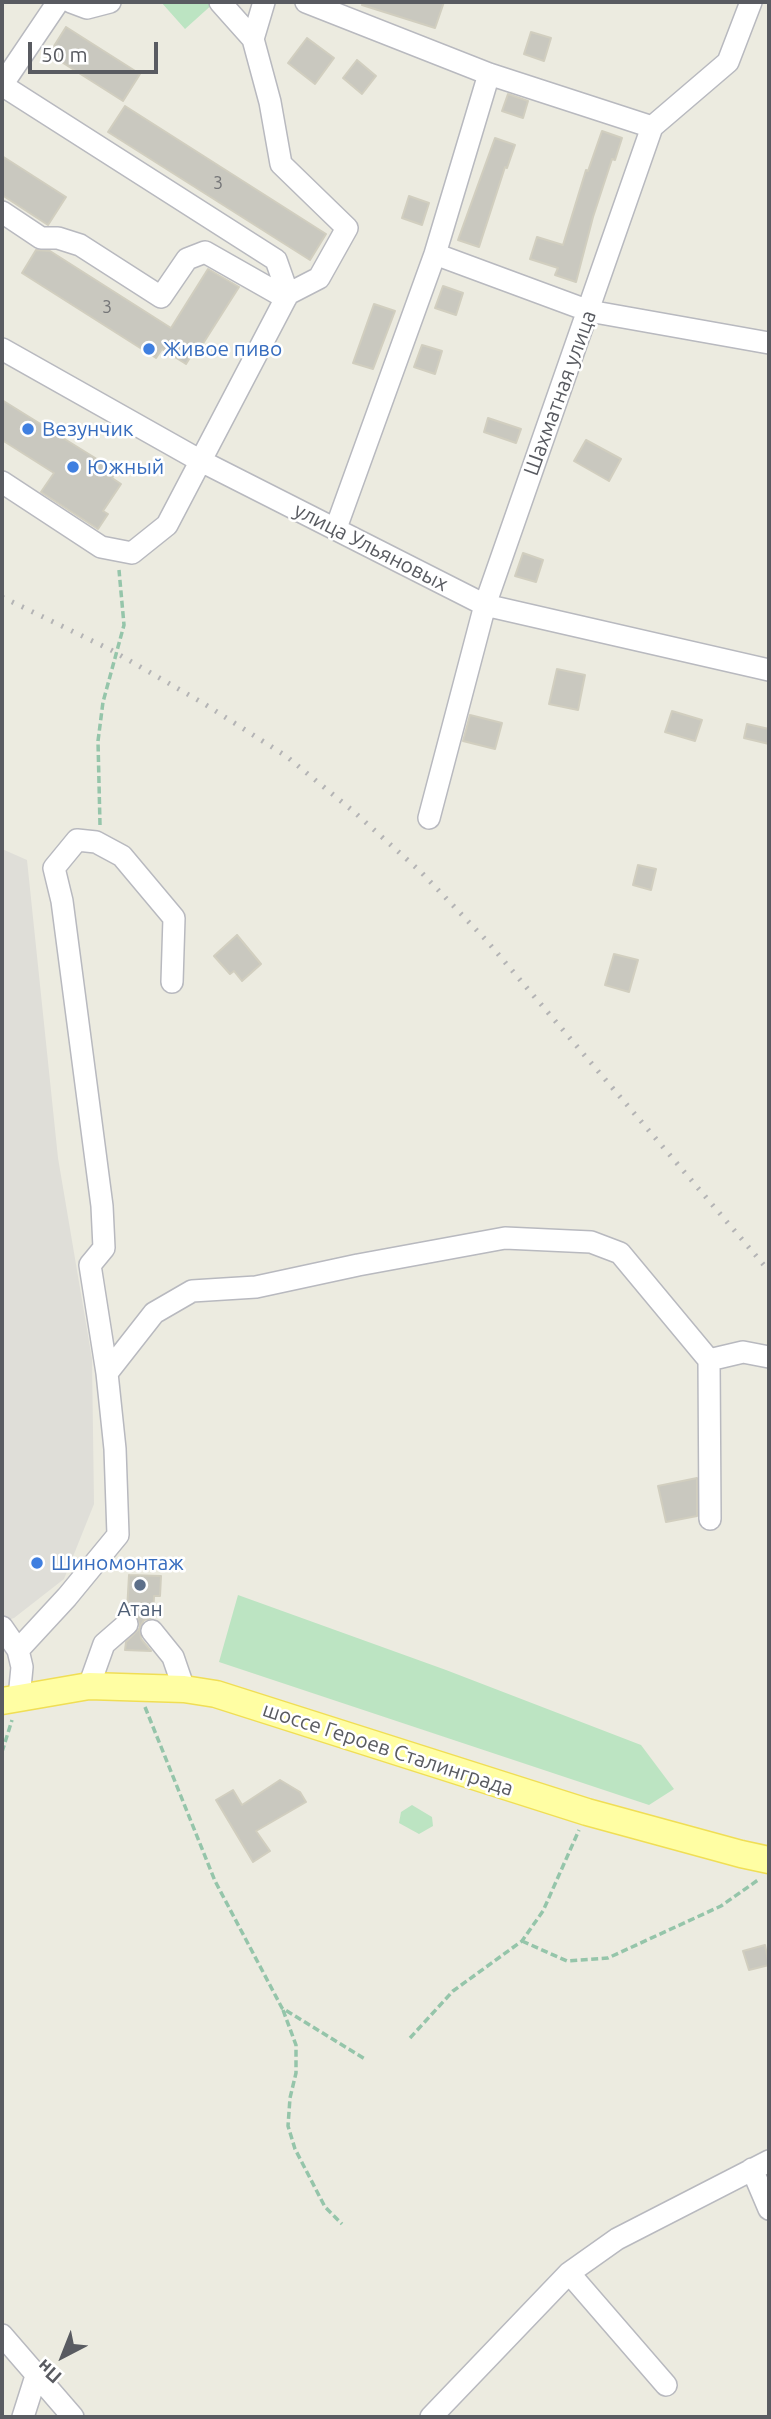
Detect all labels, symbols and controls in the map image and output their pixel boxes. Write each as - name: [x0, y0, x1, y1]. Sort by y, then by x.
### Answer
- scale bar: [32, 28, 161, 72]
- text: 50 m: [41, 42, 88, 66]
- house number: 3: [213, 172, 223, 194]
- house number: 3: [102, 296, 112, 318]
- street label: Шахматная улица: [518, 307, 602, 479]
- place label: Живое пиво: [163, 336, 282, 362]
- marker: Живое пиво: [141, 341, 157, 357]
- place label: Везунчик: [42, 416, 134, 442]
- marker: Везунчик: [20, 421, 36, 437]
- place label: Южный: [87, 454, 164, 480]
- marker: Южный: [65, 459, 81, 475]
- street label: улица Ульяновых: [290, 497, 452, 597]
- place label: Шиномонтаж: [51, 1550, 184, 1576]
- marker: Шиномонтаж: [29, 1555, 45, 1571]
- marker: Атан: [132, 1577, 148, 1593]
- place label: Атан: [117, 1596, 163, 1622]
- street label: шоссе Героев Сталинграда: [260, 1697, 516, 1801]
- north arrow: [28, 2321, 98, 2391]
- text: Пн: [32, 2355, 66, 2388]

